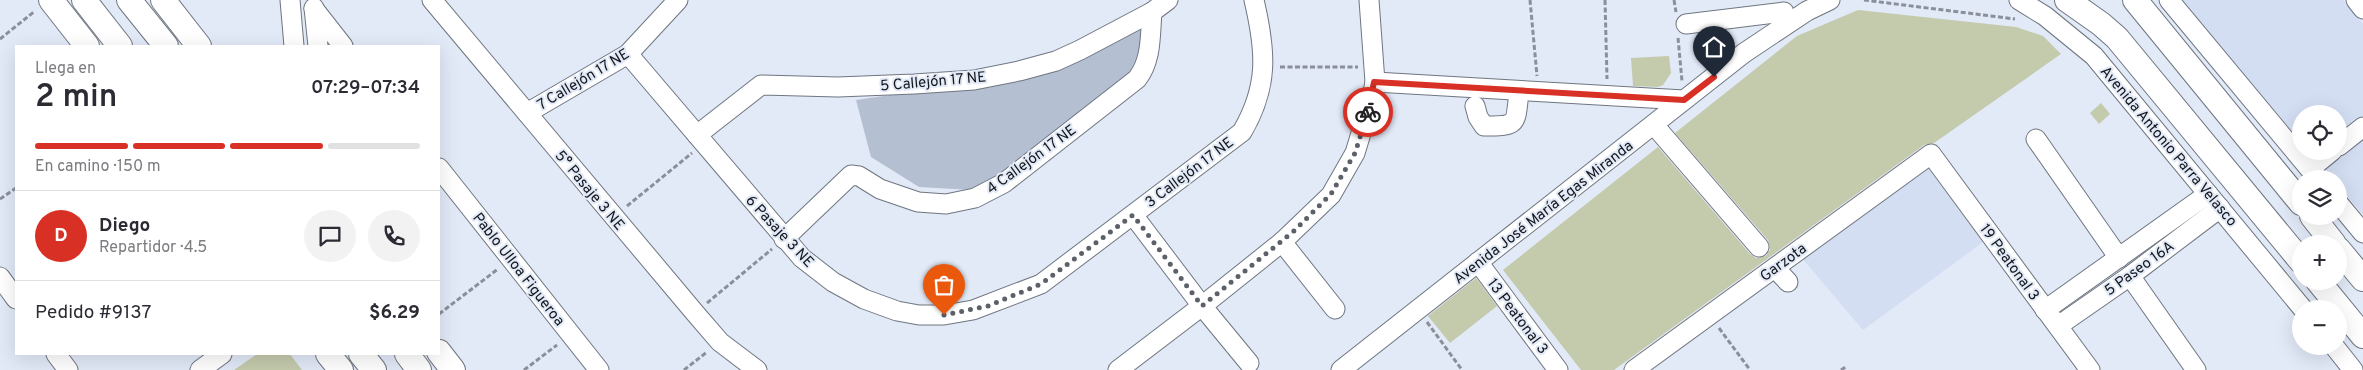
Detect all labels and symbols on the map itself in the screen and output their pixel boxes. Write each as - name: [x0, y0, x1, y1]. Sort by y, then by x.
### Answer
- pin: [1693, 26, 1735, 77]
- street label: 7 Callejón 17 NE: [534, 45, 633, 115]
- street label: Avenida Antonio Parra Velasco: [2095, 63, 2241, 231]
- street label: 5 Callejón 17 NE: [879, 68, 987, 97]
- courier: [1343, 87, 1393, 137]
- street label: 4 Callejón 17 NE: [983, 121, 1080, 199]
- street label: 3 Callejón 17 NE: [1142, 134, 1238, 213]
- street label: Avenida José María Egas Miranda: [1450, 137, 1638, 289]
- street label: 5° Pasaje 3 NE: [550, 147, 628, 235]
- street label: 6 Pasaje 3 NE: [740, 192, 817, 272]
- street label: Pablo Ulloa Figueroa: [468, 209, 568, 330]
- street label: 19 Peatonal 3: [1975, 221, 2043, 305]
- street label: 5 Paseo 16A: [2101, 238, 2178, 301]
- street label: Garzota: [1757, 240, 1811, 287]
- pin: [923, 264, 965, 315]
- street label: 13 Peatonal 3: [1482, 275, 1551, 359]

